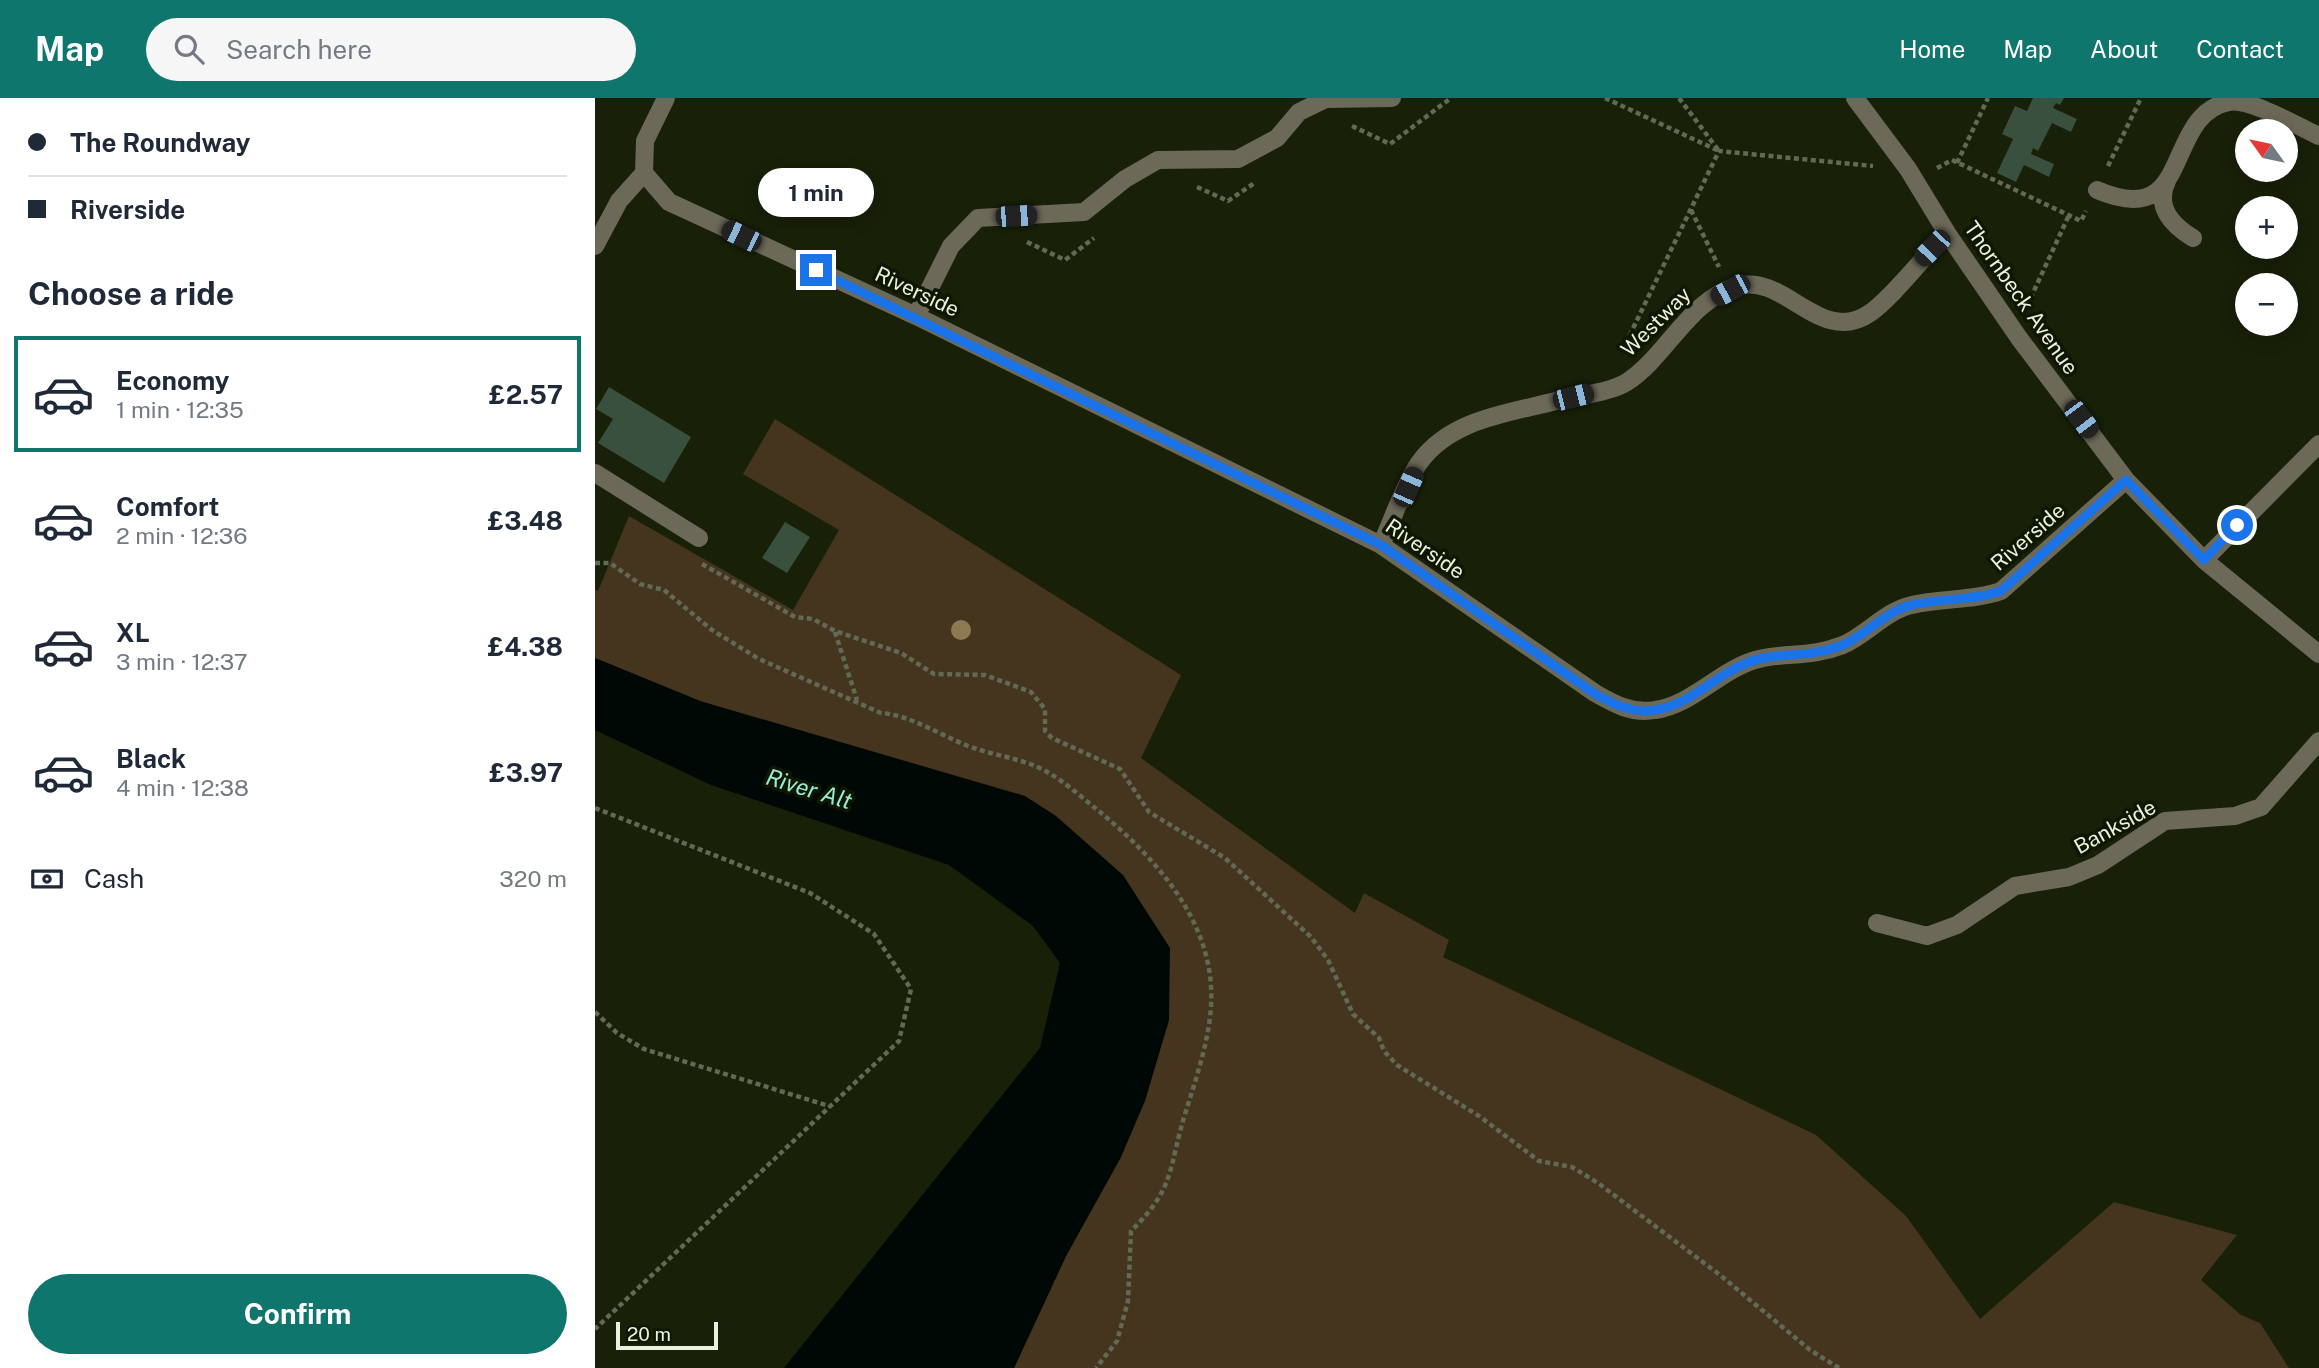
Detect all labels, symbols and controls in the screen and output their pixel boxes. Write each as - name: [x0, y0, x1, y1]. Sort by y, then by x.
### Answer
- search box: [146, 18, 636, 81]
- text: Map: [35, 30, 104, 68]
- icon: search: [170, 30, 208, 68]
- text: Search here: [226, 34, 372, 65]
- text: Home: [1899, 35, 1965, 63]
- text: Map: [2003, 35, 2052, 63]
- text: About: [2090, 35, 2158, 63]
- text: Contact: [2196, 35, 2284, 63]
- north arrow: [2235, 119, 2298, 182]
- map controls: [2235, 119, 2298, 336]
- text: The Roundway: [70, 127, 250, 158]
- callout: 1 min: [758, 169, 874, 218]
- text: 1 min: [788, 179, 844, 206]
- text: Riverside: [70, 194, 185, 225]
- button: +: [2235, 196, 2298, 259]
- car: [995, 204, 1038, 228]
- street label: Thornbeck Avenue: [1959, 216, 2084, 379]
- car: [718, 217, 765, 255]
- car: [1910, 226, 1955, 270]
- route end: [800, 254, 832, 286]
- street label: Riverside: [871, 261, 963, 322]
- car: [1707, 271, 1754, 309]
- button: −: [2235, 273, 2298, 336]
- text: Choose a ride: [28, 275, 234, 312]
- street label: Westway: [1616, 282, 1696, 362]
- icon: car: [32, 363, 95, 426]
- text: Economy: [116, 365, 229, 396]
- text: £2.57: [489, 379, 563, 410]
- car: [1551, 382, 1596, 412]
- text: 1 min · 12:35: [116, 396, 244, 423]
- car: [2060, 396, 2103, 442]
- car: [1390, 464, 1427, 510]
- icon: car: [32, 489, 95, 552]
- text: Comfort: [116, 491, 219, 522]
- street label: Riverside: [1986, 498, 2070, 576]
- text: £3.48: [487, 505, 563, 536]
- route start: [2221, 509, 2253, 541]
- street label: Riverside: [1381, 513, 1470, 584]
- text: 2 min · 12:36: [116, 522, 248, 549]
- icon: car: [32, 615, 95, 678]
- text: XL: [116, 617, 150, 648]
- text: £4.38: [487, 631, 563, 662]
- text: 3 min · 12:37: [116, 648, 248, 675]
- icon: car: [32, 741, 95, 804]
- text: Black: [116, 743, 186, 774]
- text: £3.97: [489, 757, 563, 788]
- water label: River Alt: [763, 763, 856, 814]
- text: 4 min · 12:38: [116, 774, 249, 801]
- street label: Bankside: [2070, 794, 2160, 859]
- icon: cash: [28, 860, 66, 898]
- text: Cash: [84, 863, 144, 894]
- text: 320 m: [499, 865, 567, 892]
- button: Confirm: [28, 1274, 567, 1354]
- scale bar: [616, 1319, 717, 1351]
- text: 20 m: [627, 1323, 671, 1345]

